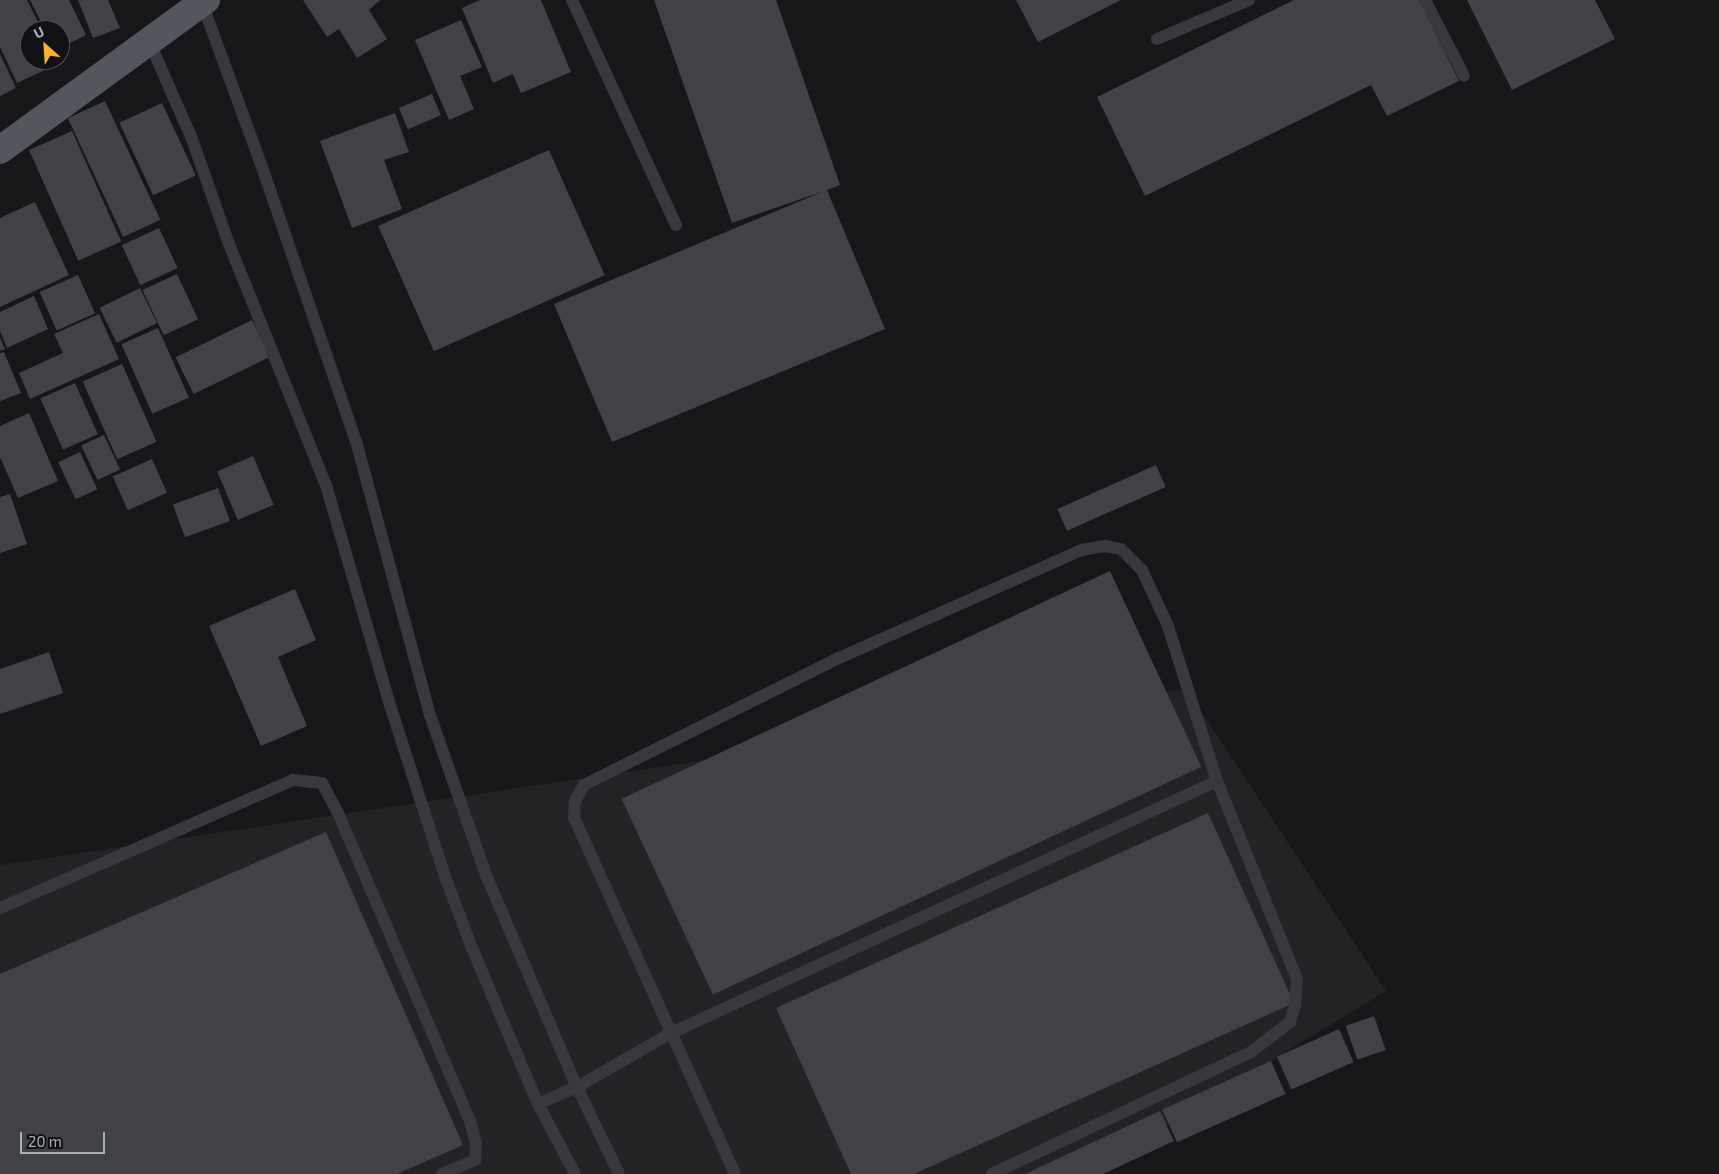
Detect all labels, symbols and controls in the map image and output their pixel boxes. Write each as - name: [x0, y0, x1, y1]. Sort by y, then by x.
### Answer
- north arrow: [20, 20, 70, 70]
- text: U: [31, 22, 47, 42]
- scale bar: [22, 1122, 108, 1154]
- text: 20 m: [28, 1132, 62, 1150]

